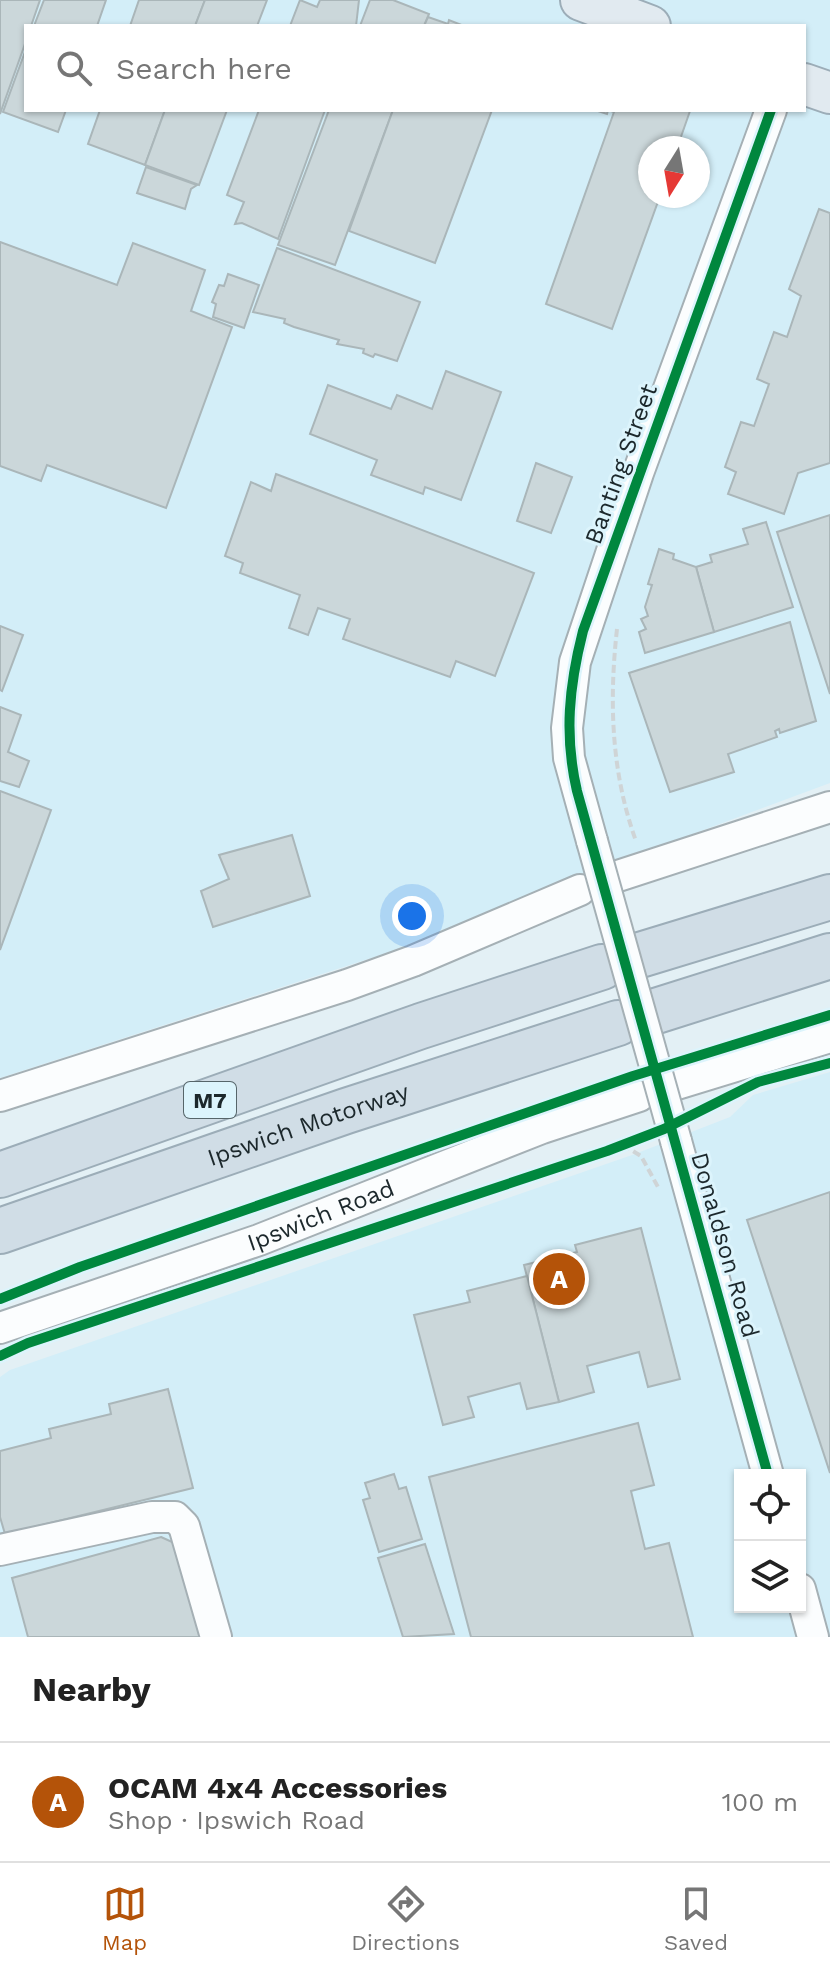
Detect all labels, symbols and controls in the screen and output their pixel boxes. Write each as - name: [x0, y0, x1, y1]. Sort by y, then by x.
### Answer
- search box: [24, 24, 806, 112]
- icon: search: [52, 46, 96, 90]
- text: Search here: [116, 51, 292, 86]
- north arrow: [638, 136, 710, 208]
- street label: Banting Street: [579, 380, 663, 548]
- your location: [392, 896, 432, 936]
- street label: Ipswich Motorway: [204, 1077, 413, 1172]
- road number: M7: [184, 1082, 236, 1118]
- street label: Donaldson Road: [685, 1149, 765, 1341]
- street label: Ipswich Road: [244, 1174, 398, 1257]
- pin: A: [533, 1249, 585, 1309]
- map controls: [734, 1469, 806, 1613]
- button: locate: [734, 1469, 806, 1541]
- button: layers: [734, 1541, 806, 1613]
- text: Nearby: [32, 1669, 151, 1709]
- text: OCAM 4x4 Accessories: [108, 1770, 447, 1805]
- text: A: [49, 1787, 67, 1817]
- text: 100 m: [722, 1787, 798, 1817]
- text: Shop · Ipswich Road: [108, 1805, 365, 1835]
- tab: Map: [102, 1882, 147, 1955]
- tab: Directions: [351, 1882, 460, 1955]
- tab: Saved: [664, 1882, 728, 1955]

